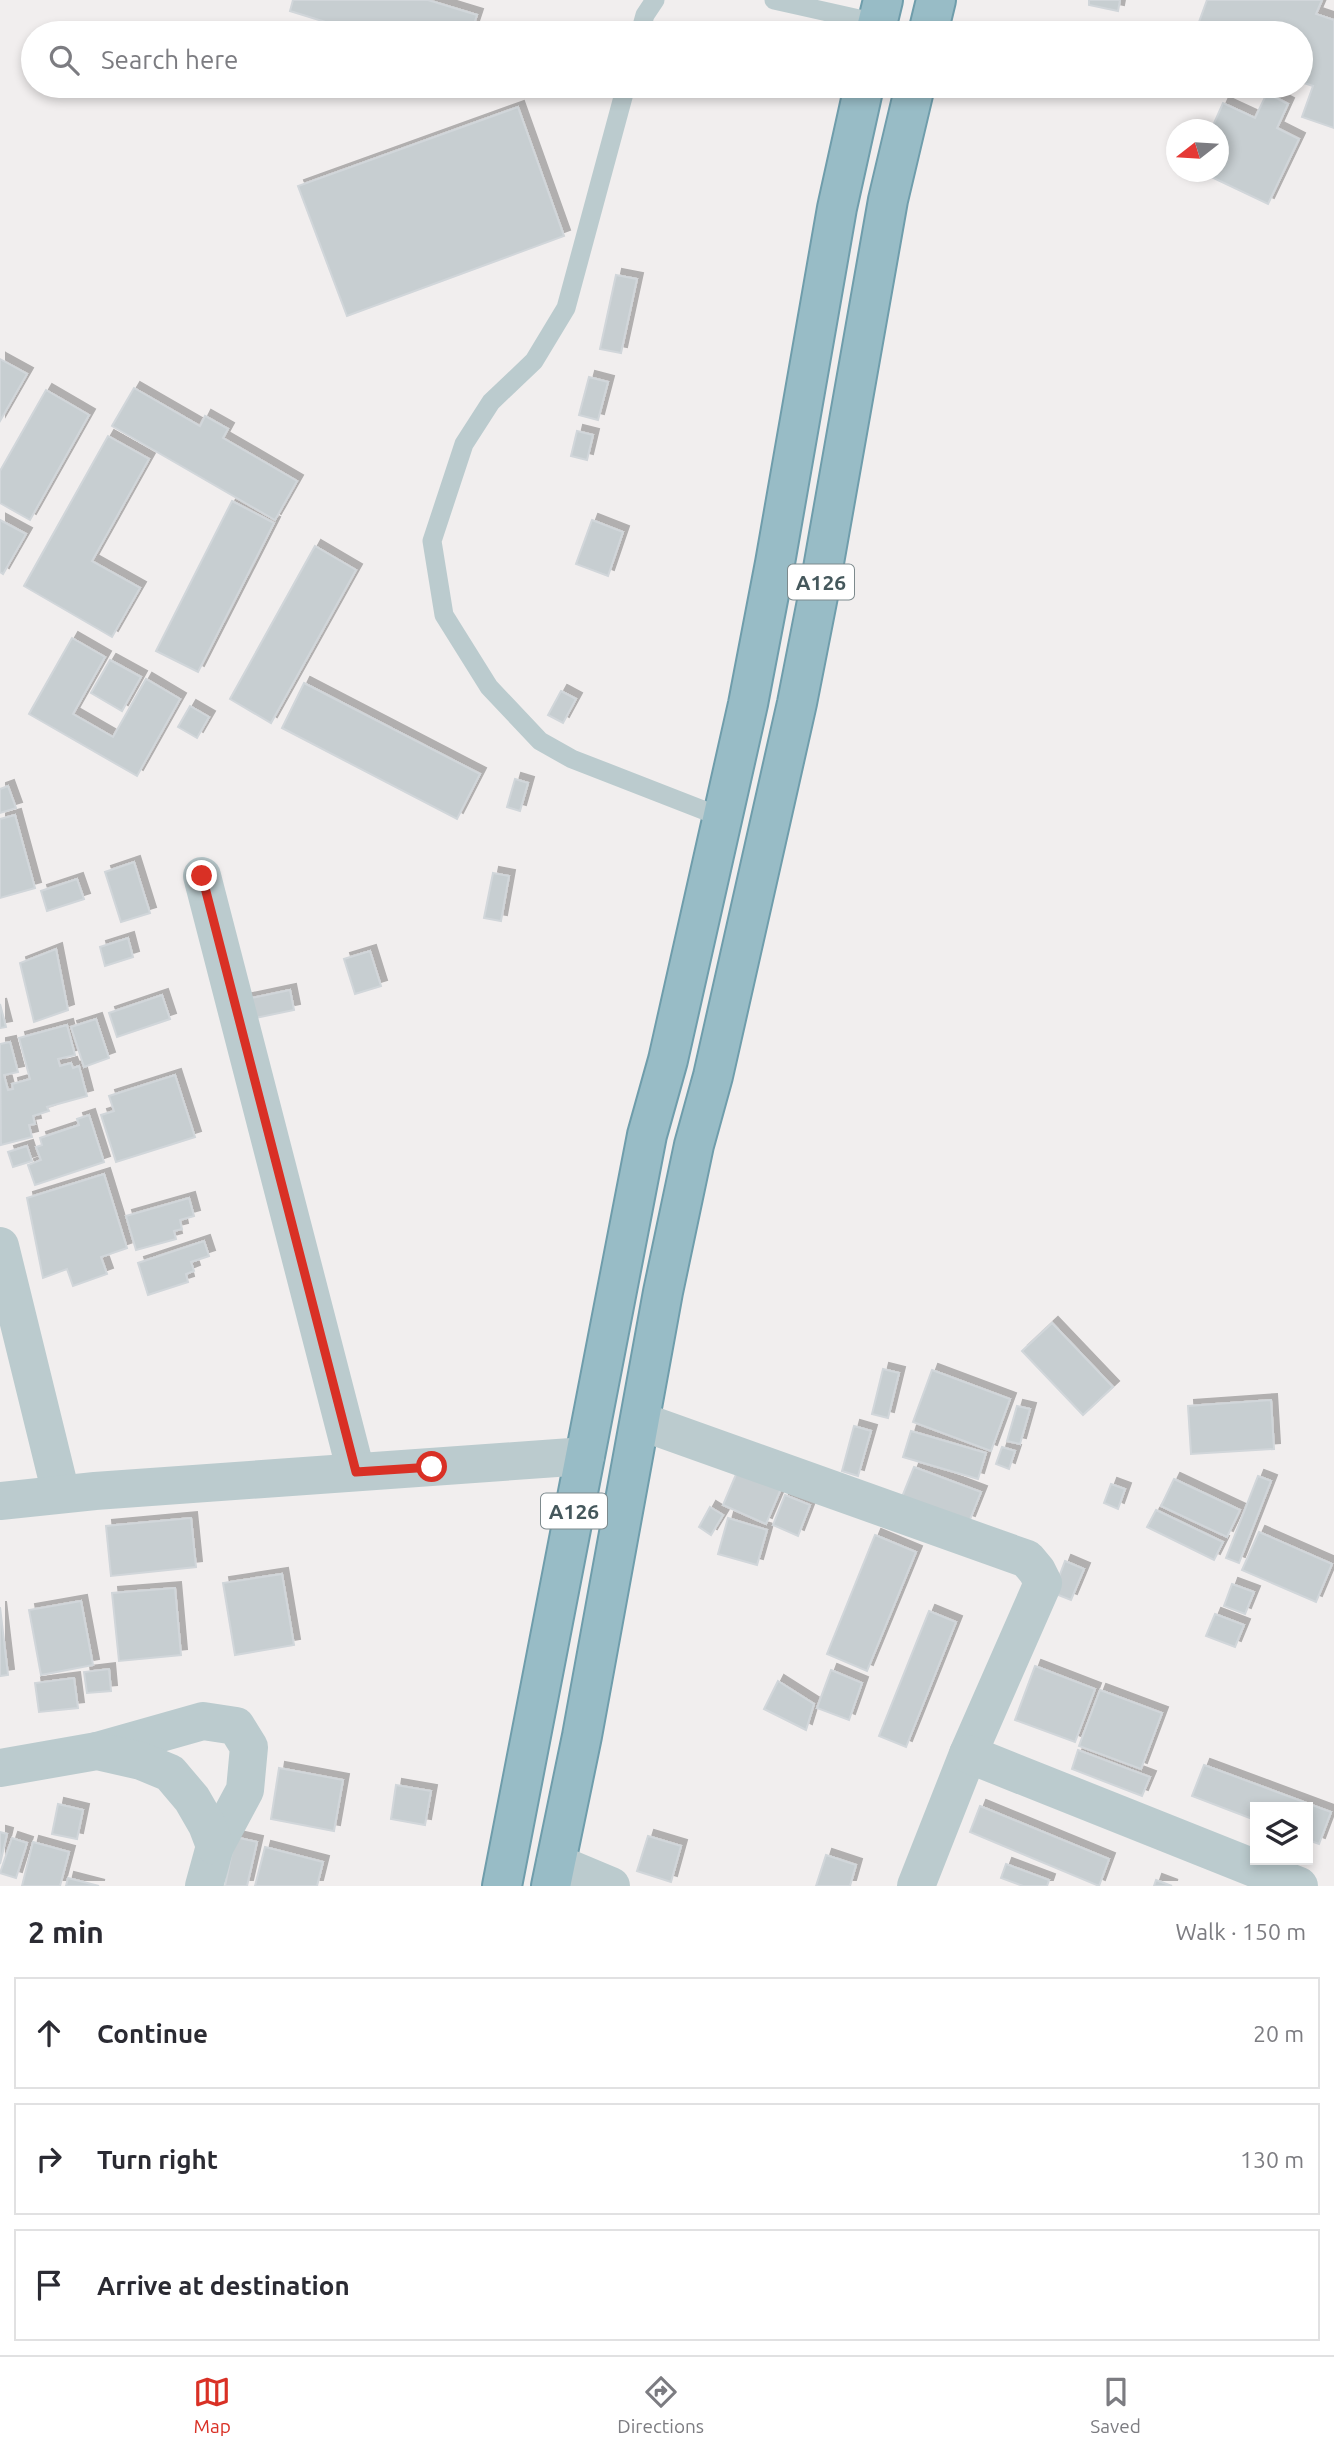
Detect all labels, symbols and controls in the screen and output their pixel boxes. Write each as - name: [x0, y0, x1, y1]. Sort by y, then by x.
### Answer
- search box: [21, 21, 1313, 98]
- icon: search: [45, 41, 83, 79]
- text: Search here: [101, 45, 238, 74]
- north arrow: [1166, 119, 1229, 182]
- road number: A126: [788, 564, 854, 600]
- route end: [186, 860, 217, 891]
- route start: [416, 1451, 447, 1482]
- road number: A126: [541, 1494, 607, 1528]
- map controls: [1250, 1802, 1313, 1865]
- button: layers: [1250, 1802, 1313, 1865]
- text: 2 min: [28, 1915, 104, 1949]
- text: Walk · 150 m: [1175, 1919, 1306, 1944]
- icon: ahead: [30, 2014, 68, 2052]
- text: Continue: [97, 2019, 208, 2048]
- text: 20 m: [1253, 2021, 1304, 2046]
- icon: right: [30, 2140, 68, 2178]
- text: Turn right: [97, 2145, 218, 2174]
- text: 130 m: [1240, 2147, 1304, 2172]
- icon: arrive: [30, 2266, 68, 2304]
- text: Arrive at destination: [97, 2271, 350, 2300]
- tab: Map: [193, 2373, 231, 2437]
- tab: Directions: [617, 2373, 704, 2437]
- tab: Saved: [1090, 2373, 1141, 2437]

